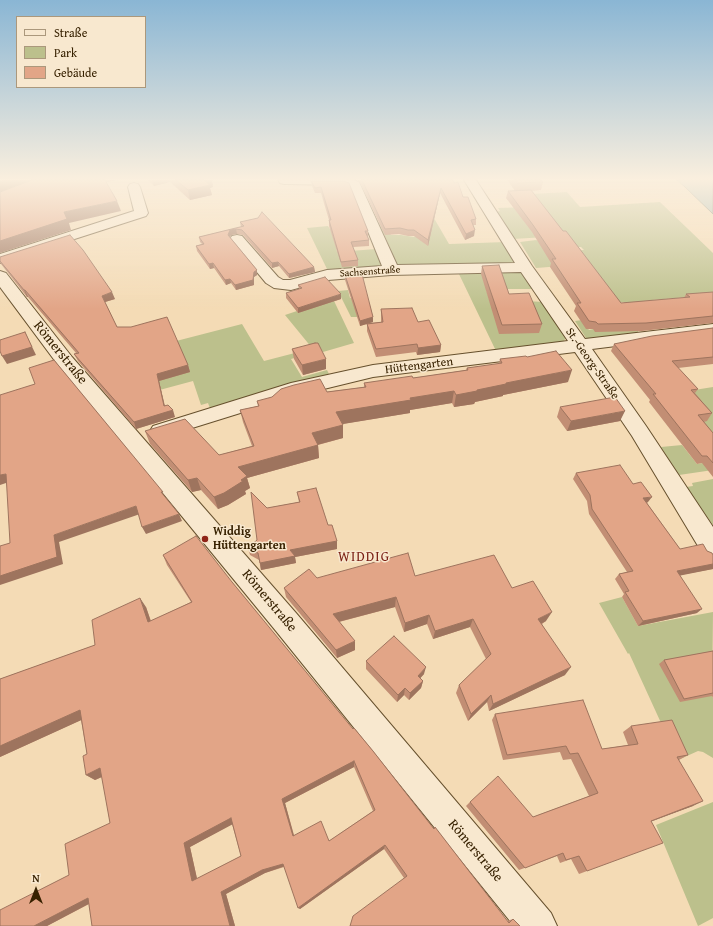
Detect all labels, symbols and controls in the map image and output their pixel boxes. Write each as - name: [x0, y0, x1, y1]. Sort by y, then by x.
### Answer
- legend: [16, 16, 146, 88]
- text: Straße: [54, 24, 87, 41]
- text: Park: [54, 44, 77, 61]
- text: Gebäude: [54, 64, 97, 81]
- street label: Sachsenstraße: [339, 264, 401, 280]
- street label: Römerstraße: [29, 318, 91, 388]
- street label: St.-Georg-Straße: [562, 325, 622, 403]
- street label: Hüttengarten: [384, 355, 454, 377]
- place label: Widdig Hüttengarten: [213, 525, 286, 553]
- marker: Widdig Hüttengarten: [200, 534, 210, 544]
- district label: WIDDIG: [338, 549, 390, 565]
- street label: Römerstraße: [238, 566, 300, 636]
- street label: Römerstraße: [444, 816, 506, 886]
- north arrow: [16, 870, 56, 910]
- text: N: [32, 870, 40, 886]

